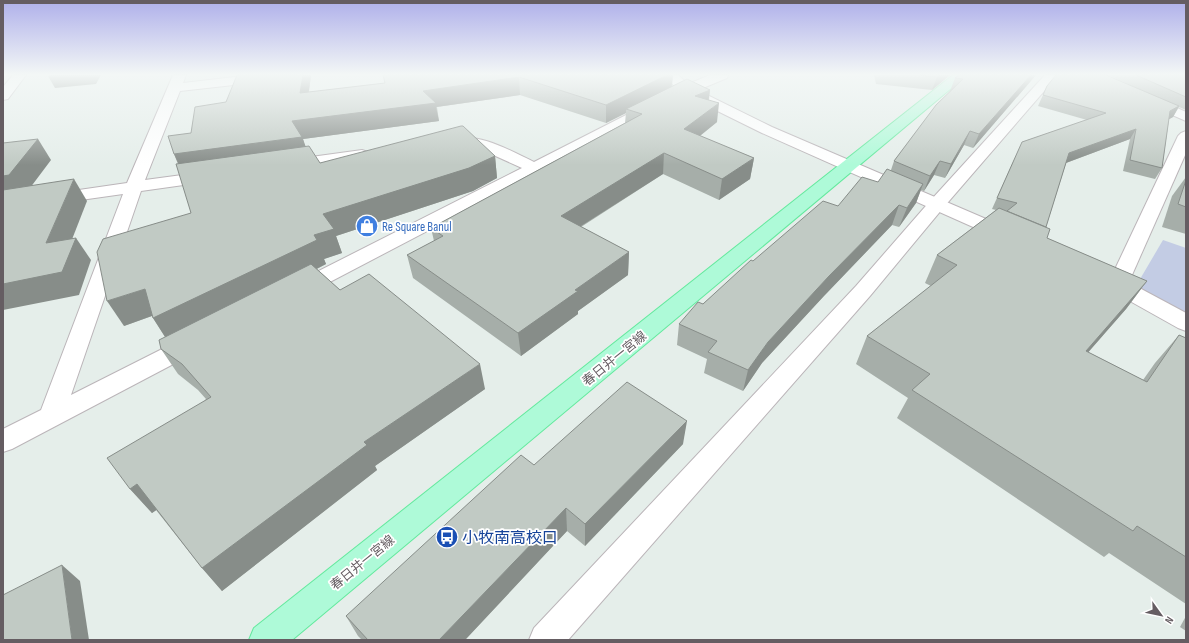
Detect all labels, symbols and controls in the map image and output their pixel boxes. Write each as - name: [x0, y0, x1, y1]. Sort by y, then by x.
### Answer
- shop icon: Re Square Banul: [354, 213, 380, 239]
- place label: Re Square Banul: [382, 219, 452, 235]
- street label: 春日井一宮線: [579, 328, 650, 390]
- bus stop icon: 小牧南高校口: [434, 524, 460, 550]
- place label: 小牧南高校口: [462, 529, 558, 548]
- street label: 春日井一宮線: [327, 532, 398, 594]
- north arrow: [1141, 595, 1181, 635]
- text: N: [1162, 614, 1176, 626]

